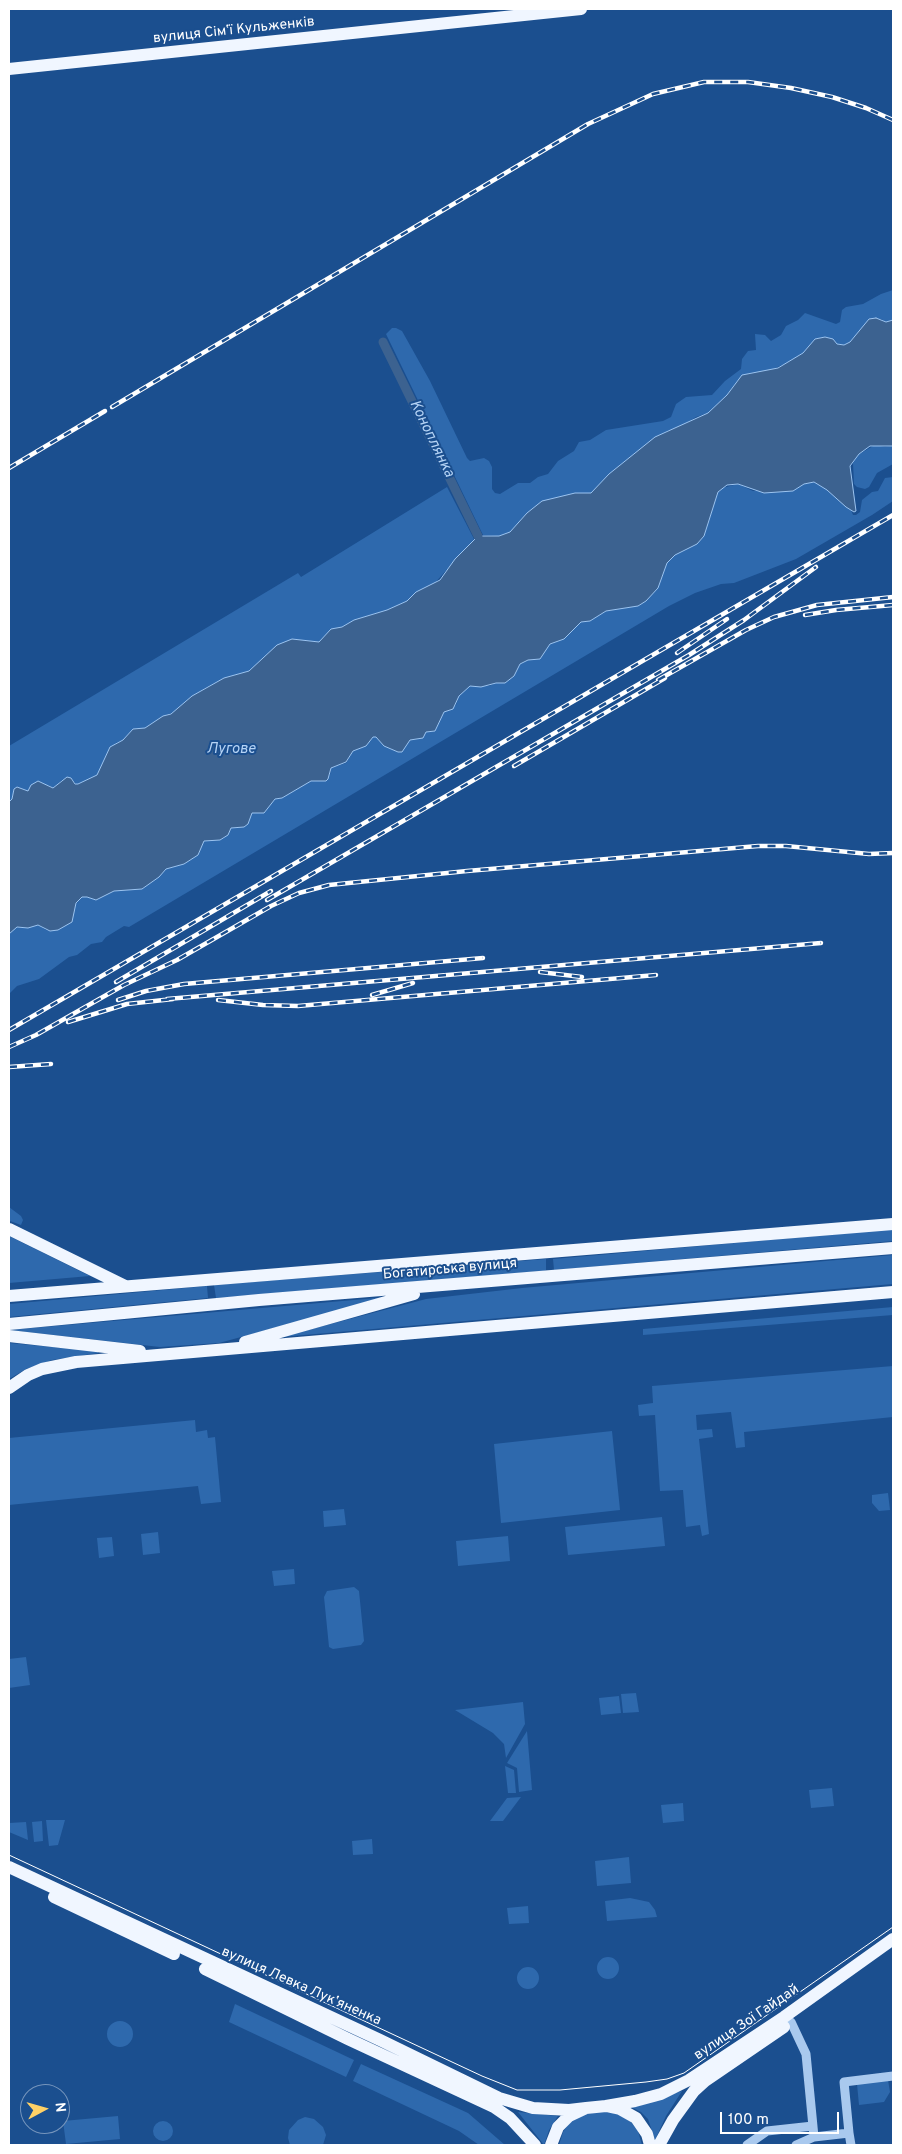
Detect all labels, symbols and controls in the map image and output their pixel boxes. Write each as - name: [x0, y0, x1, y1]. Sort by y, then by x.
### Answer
- street label: вулиця Сімʼї Кульженків: [152, 14, 316, 48]
- water label: Коноплянка: [405, 397, 457, 481]
- water label: Лугове: [207, 741, 255, 759]
- street label: Богатирська вулиця: [382, 1256, 518, 1284]
- street label: вулиця Левка Лукʼяненка: [218, 1944, 384, 2030]
- street label: вулиця Зої Гайдай: [691, 1982, 803, 2064]
- north arrow: [20, 2084, 70, 2134]
- text: N: [50, 2102, 68, 2113]
- scale bar: [722, 2102, 841, 2134]
- text: 100 m: [728, 2111, 769, 2130]

